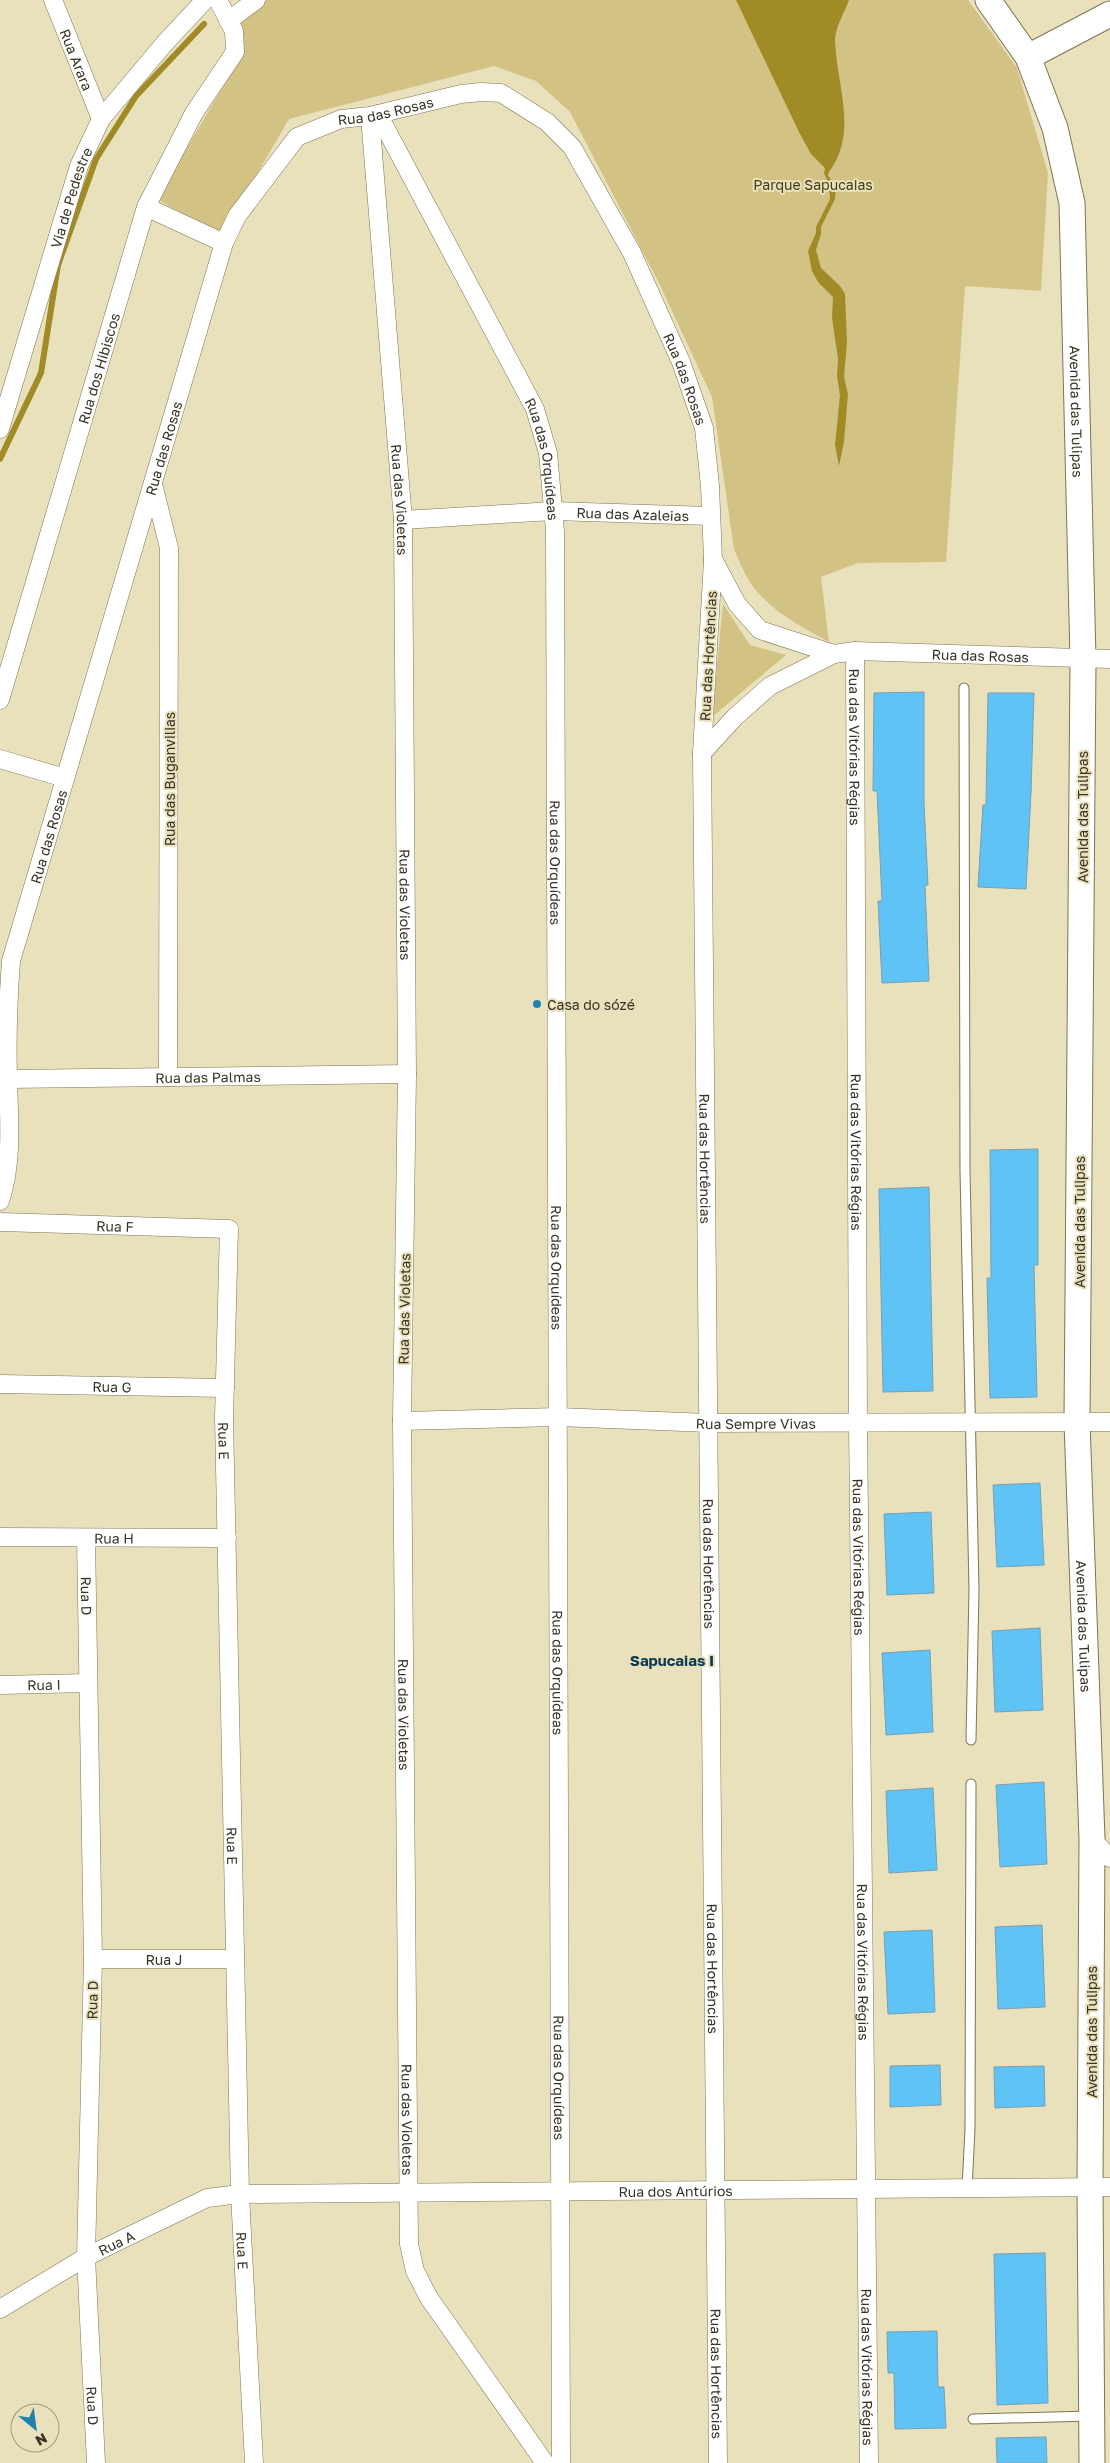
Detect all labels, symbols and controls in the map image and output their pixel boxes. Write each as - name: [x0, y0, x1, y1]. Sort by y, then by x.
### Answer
- street label: Rua Arara: [57, 26, 97, 93]
- street label: Rua das Rosas: [337, 93, 435, 128]
- street label: Via de Pedestre: [46, 144, 95, 250]
- park label: Parque Sapucaias: [753, 176, 873, 193]
- street label: Rua dos Hibiscos: [74, 311, 123, 426]
- street label: Rua das Rosas: [660, 330, 711, 427]
- street label: Avenida das Tulipas: [1067, 345, 1087, 478]
- street label: Rua das Orquídeas: [522, 395, 563, 521]
- street label: Rua das Rosas: [141, 399, 185, 497]
- street label: Rua das Violetas: [388, 443, 412, 556]
- street label: Rua das Azaleias: [576, 503, 689, 524]
- street label: Rua das Hortências: [696, 590, 720, 722]
- street label: Rua das Rosas: [932, 645, 1029, 665]
- street label: Rua das Vitórias Régias: [847, 668, 864, 826]
- street label: Rua das Buganvilias: [161, 712, 178, 846]
- street label: Avenida das Tulipas: [1074, 751, 1091, 883]
- street label: Rua das Rosas: [26, 787, 70, 885]
- street label: Rua das Orquídeas: [547, 800, 565, 925]
- street label: Rua das Violetas: [397, 849, 415, 961]
- place label: Casa do sózé: [547, 996, 635, 1013]
- marker: Casa do sózé: [531, 998, 543, 1010]
- street label: Rua das Palmas: [155, 1067, 261, 1086]
- street label: Rua das Vitórias Régias: [848, 1073, 866, 1231]
- street label: Rua das Hortências: [697, 1093, 715, 1224]
- street label: Avenida das Tulipas: [1071, 1156, 1088, 1288]
- street label: Rua das Orquídeas: [549, 1205, 566, 1330]
- street label: Rua F: [96, 1216, 134, 1235]
- street label: Rua das Violetas: [395, 1253, 413, 1365]
- street label: Rua G: [92, 1377, 132, 1395]
- street label: Rua Sempre Vivas: [695, 1414, 816, 1432]
- street label: Rua E: [216, 1422, 233, 1460]
- street label: Rua das Vitórias Régias: [850, 1478, 869, 1636]
- street label: Rua das Hortências: [700, 1498, 719, 1629]
- street label: Rua H: [94, 1529, 134, 1546]
- street label: Avenida das Tulipas: [1073, 1560, 1095, 1693]
- street label: Rua D: [78, 1576, 96, 1616]
- street label: Rua das Orquídeas: [550, 1610, 567, 1735]
- district label: Sapucaias I: [630, 1651, 714, 1669]
- street label: Rua das Violetas: [396, 1659, 413, 1770]
- street label: Rua I: [27, 1675, 61, 1693]
- street label: Rua E: [224, 1827, 242, 1865]
- street label: Rua das Vitórias Régias: [854, 1883, 873, 2041]
- street label: Rua das Hortências: [704, 1903, 722, 2034]
- street label: Rua J: [146, 1951, 182, 1968]
- street label: Avenida das Tulipas: [1083, 1966, 1100, 2098]
- street label: Rua D: [83, 1980, 101, 2020]
- street label: Rua das Orquídeas: [551, 2015, 568, 2140]
- street label: Rua das Violetas: [399, 2064, 417, 2175]
- street label: Rua dos Antúrios: [618, 2182, 733, 2199]
- street label: Rua A: [95, 2226, 138, 2258]
- street label: Rua E: [233, 2231, 252, 2270]
- street label: Rua das Vitórias Régias: [859, 2288, 877, 2446]
- street label: Rua das Hortências: [708, 2308, 726, 2439]
- street label: Rua D: [84, 2386, 103, 2426]
- north arrow: [10, 2403, 60, 2453]
- text: N: [33, 2430, 50, 2450]

